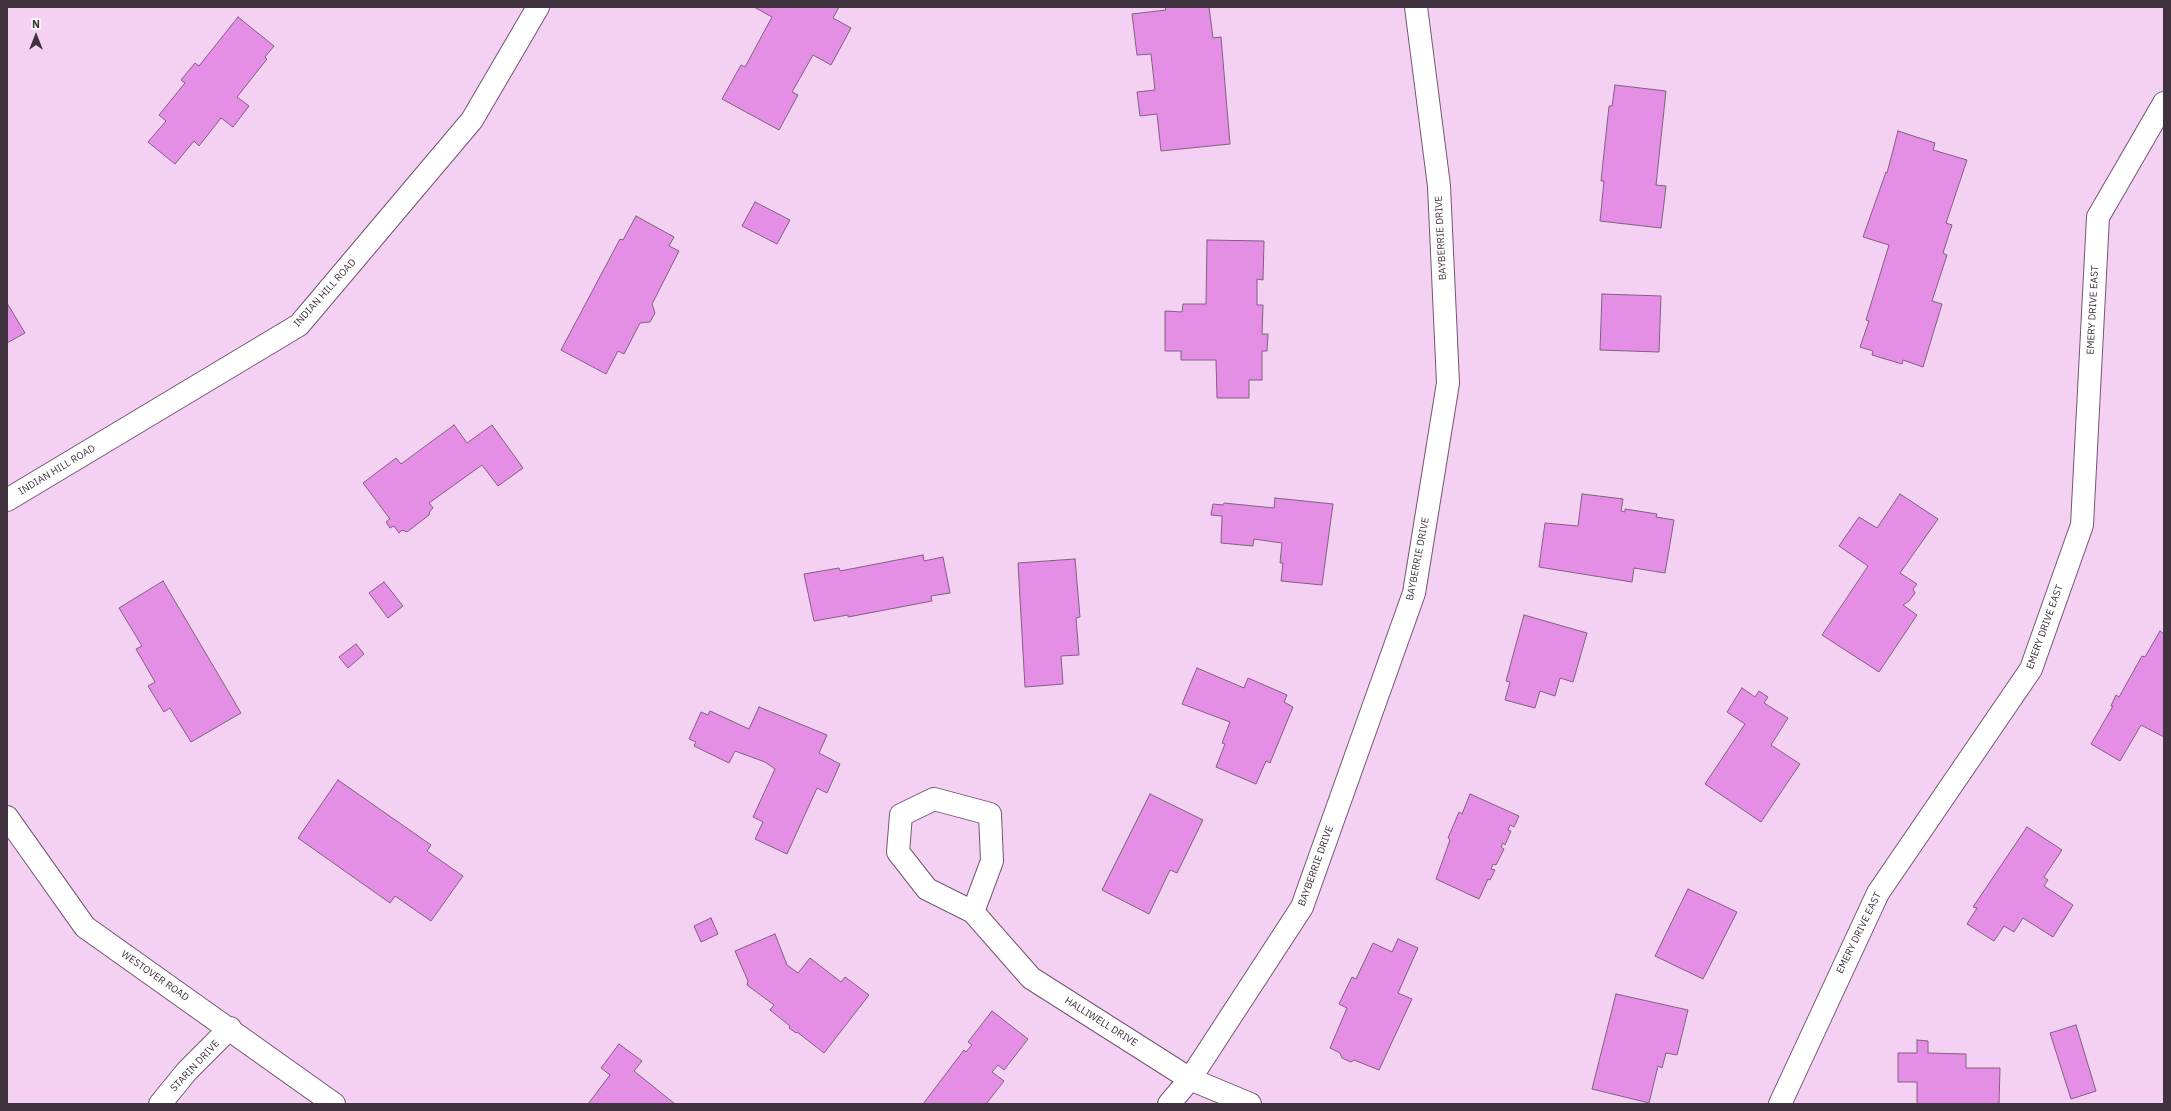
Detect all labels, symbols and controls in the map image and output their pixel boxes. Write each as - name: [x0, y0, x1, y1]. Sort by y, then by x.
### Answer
- north arrow: [16, 16, 56, 56]
- text: N: [32, 17, 40, 31]
- street label: BAYBERRIE DRIVE: [1433, 195, 1449, 281]
- street label: INDIAN HILL ROAD: [291, 257, 359, 329]
- street label: EMERY DRIVE EAST: [2085, 265, 2101, 355]
- street label: INDIAN HILL ROAD: [16, 442, 98, 498]
- street label: BAYBERRIE DRIVE: [1404, 516, 1432, 602]
- street label: EMERY DRIVE EAST: [2024, 583, 2066, 671]
- street label: BAYBERRIE DRIVE: [1296, 824, 1336, 908]
- street label: EMERY DRIVE EAST: [1834, 890, 1884, 976]
- street label: WESTOVER ROAD: [119, 948, 191, 1004]
- street label: HALLIWELL DRIVE: [1062, 995, 1140, 1049]
- street label: STARIN DRIVE: [168, 1038, 222, 1094]

